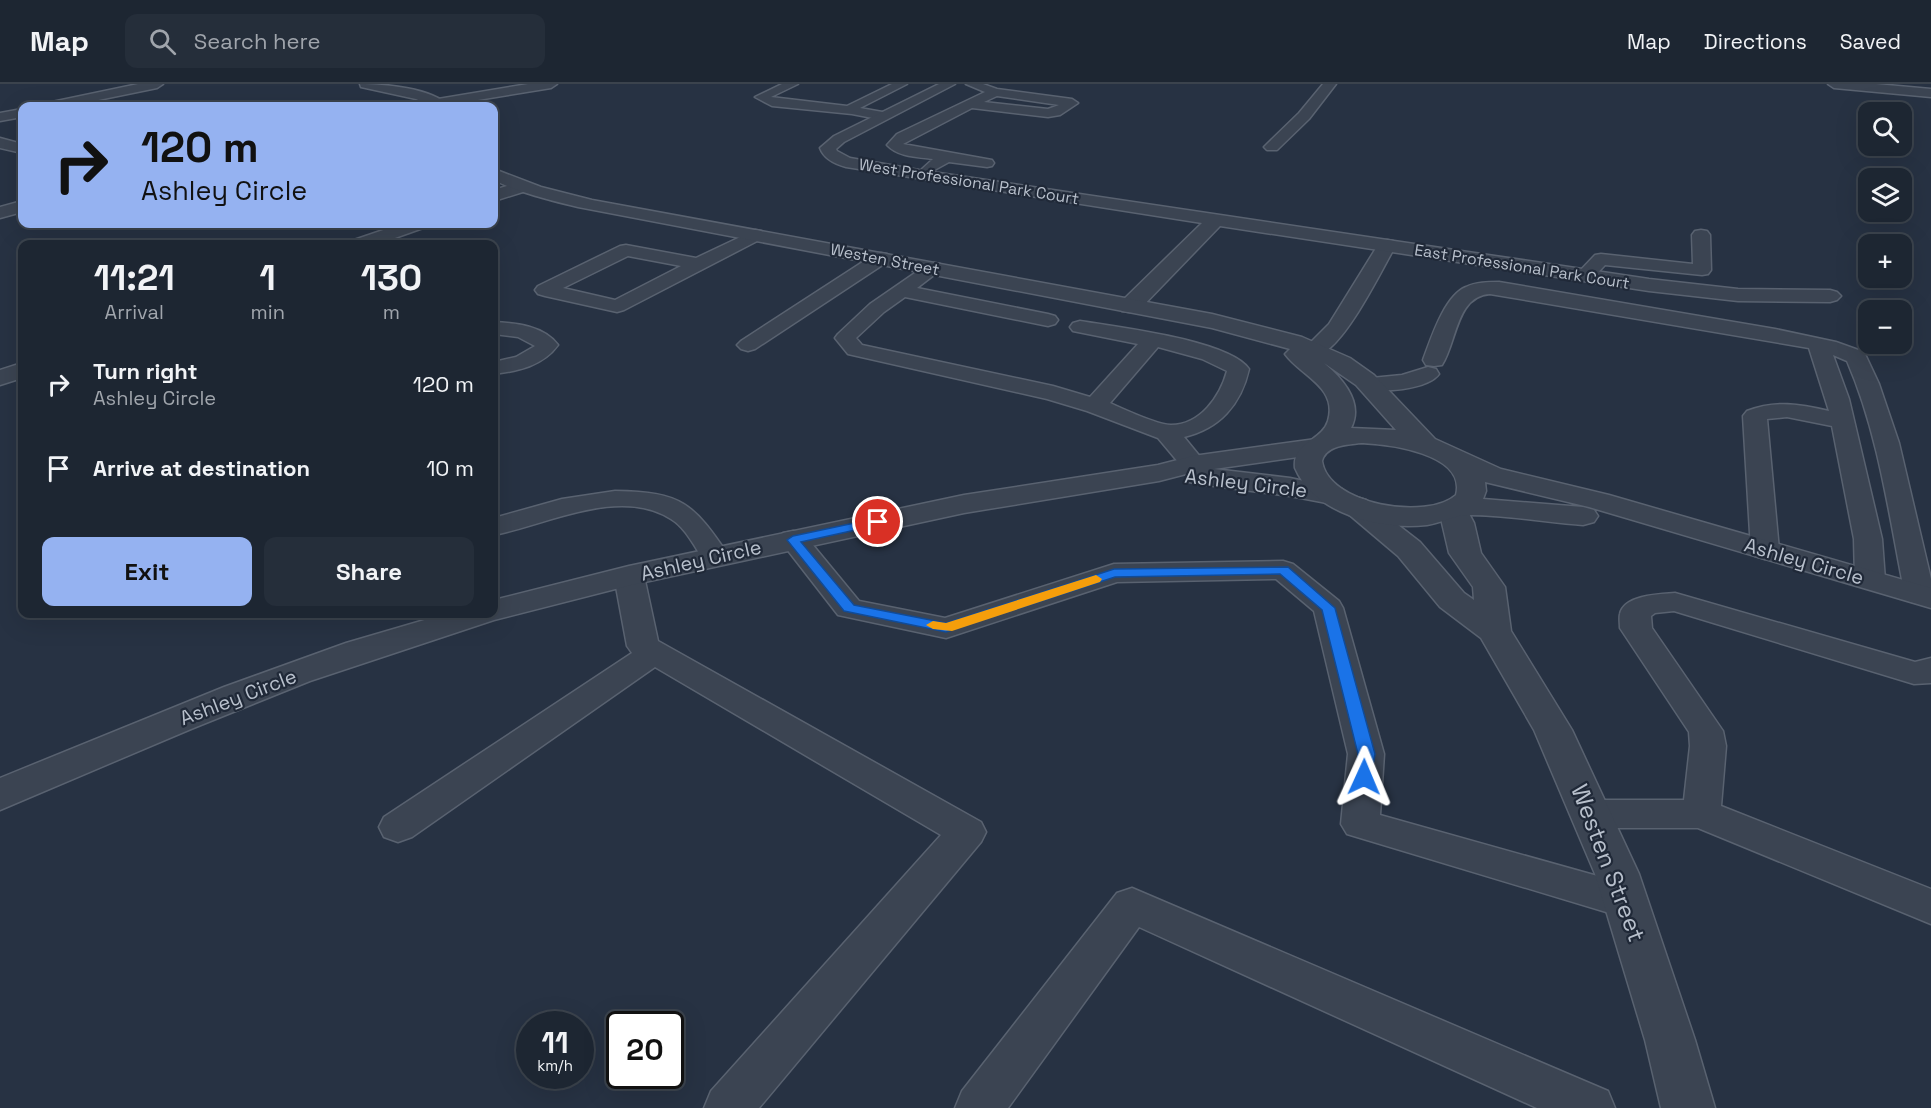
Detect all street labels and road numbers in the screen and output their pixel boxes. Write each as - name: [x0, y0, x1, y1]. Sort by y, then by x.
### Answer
- street label: West Professional Park Court: [857, 154, 1080, 209]
- street label: Westen Street: [828, 239, 941, 280]
- street label: East Professional Park Court: [1413, 239, 1631, 294]
- street label: Ashley Circle: [1183, 463, 1309, 503]
- street label: Ashley Circle: [1741, 532, 1867, 590]
- street label: Ashley Circle: [638, 533, 764, 587]
- street label: Ashley Circle: [176, 663, 300, 731]
- street label: Westen Street: [1564, 780, 1653, 946]

